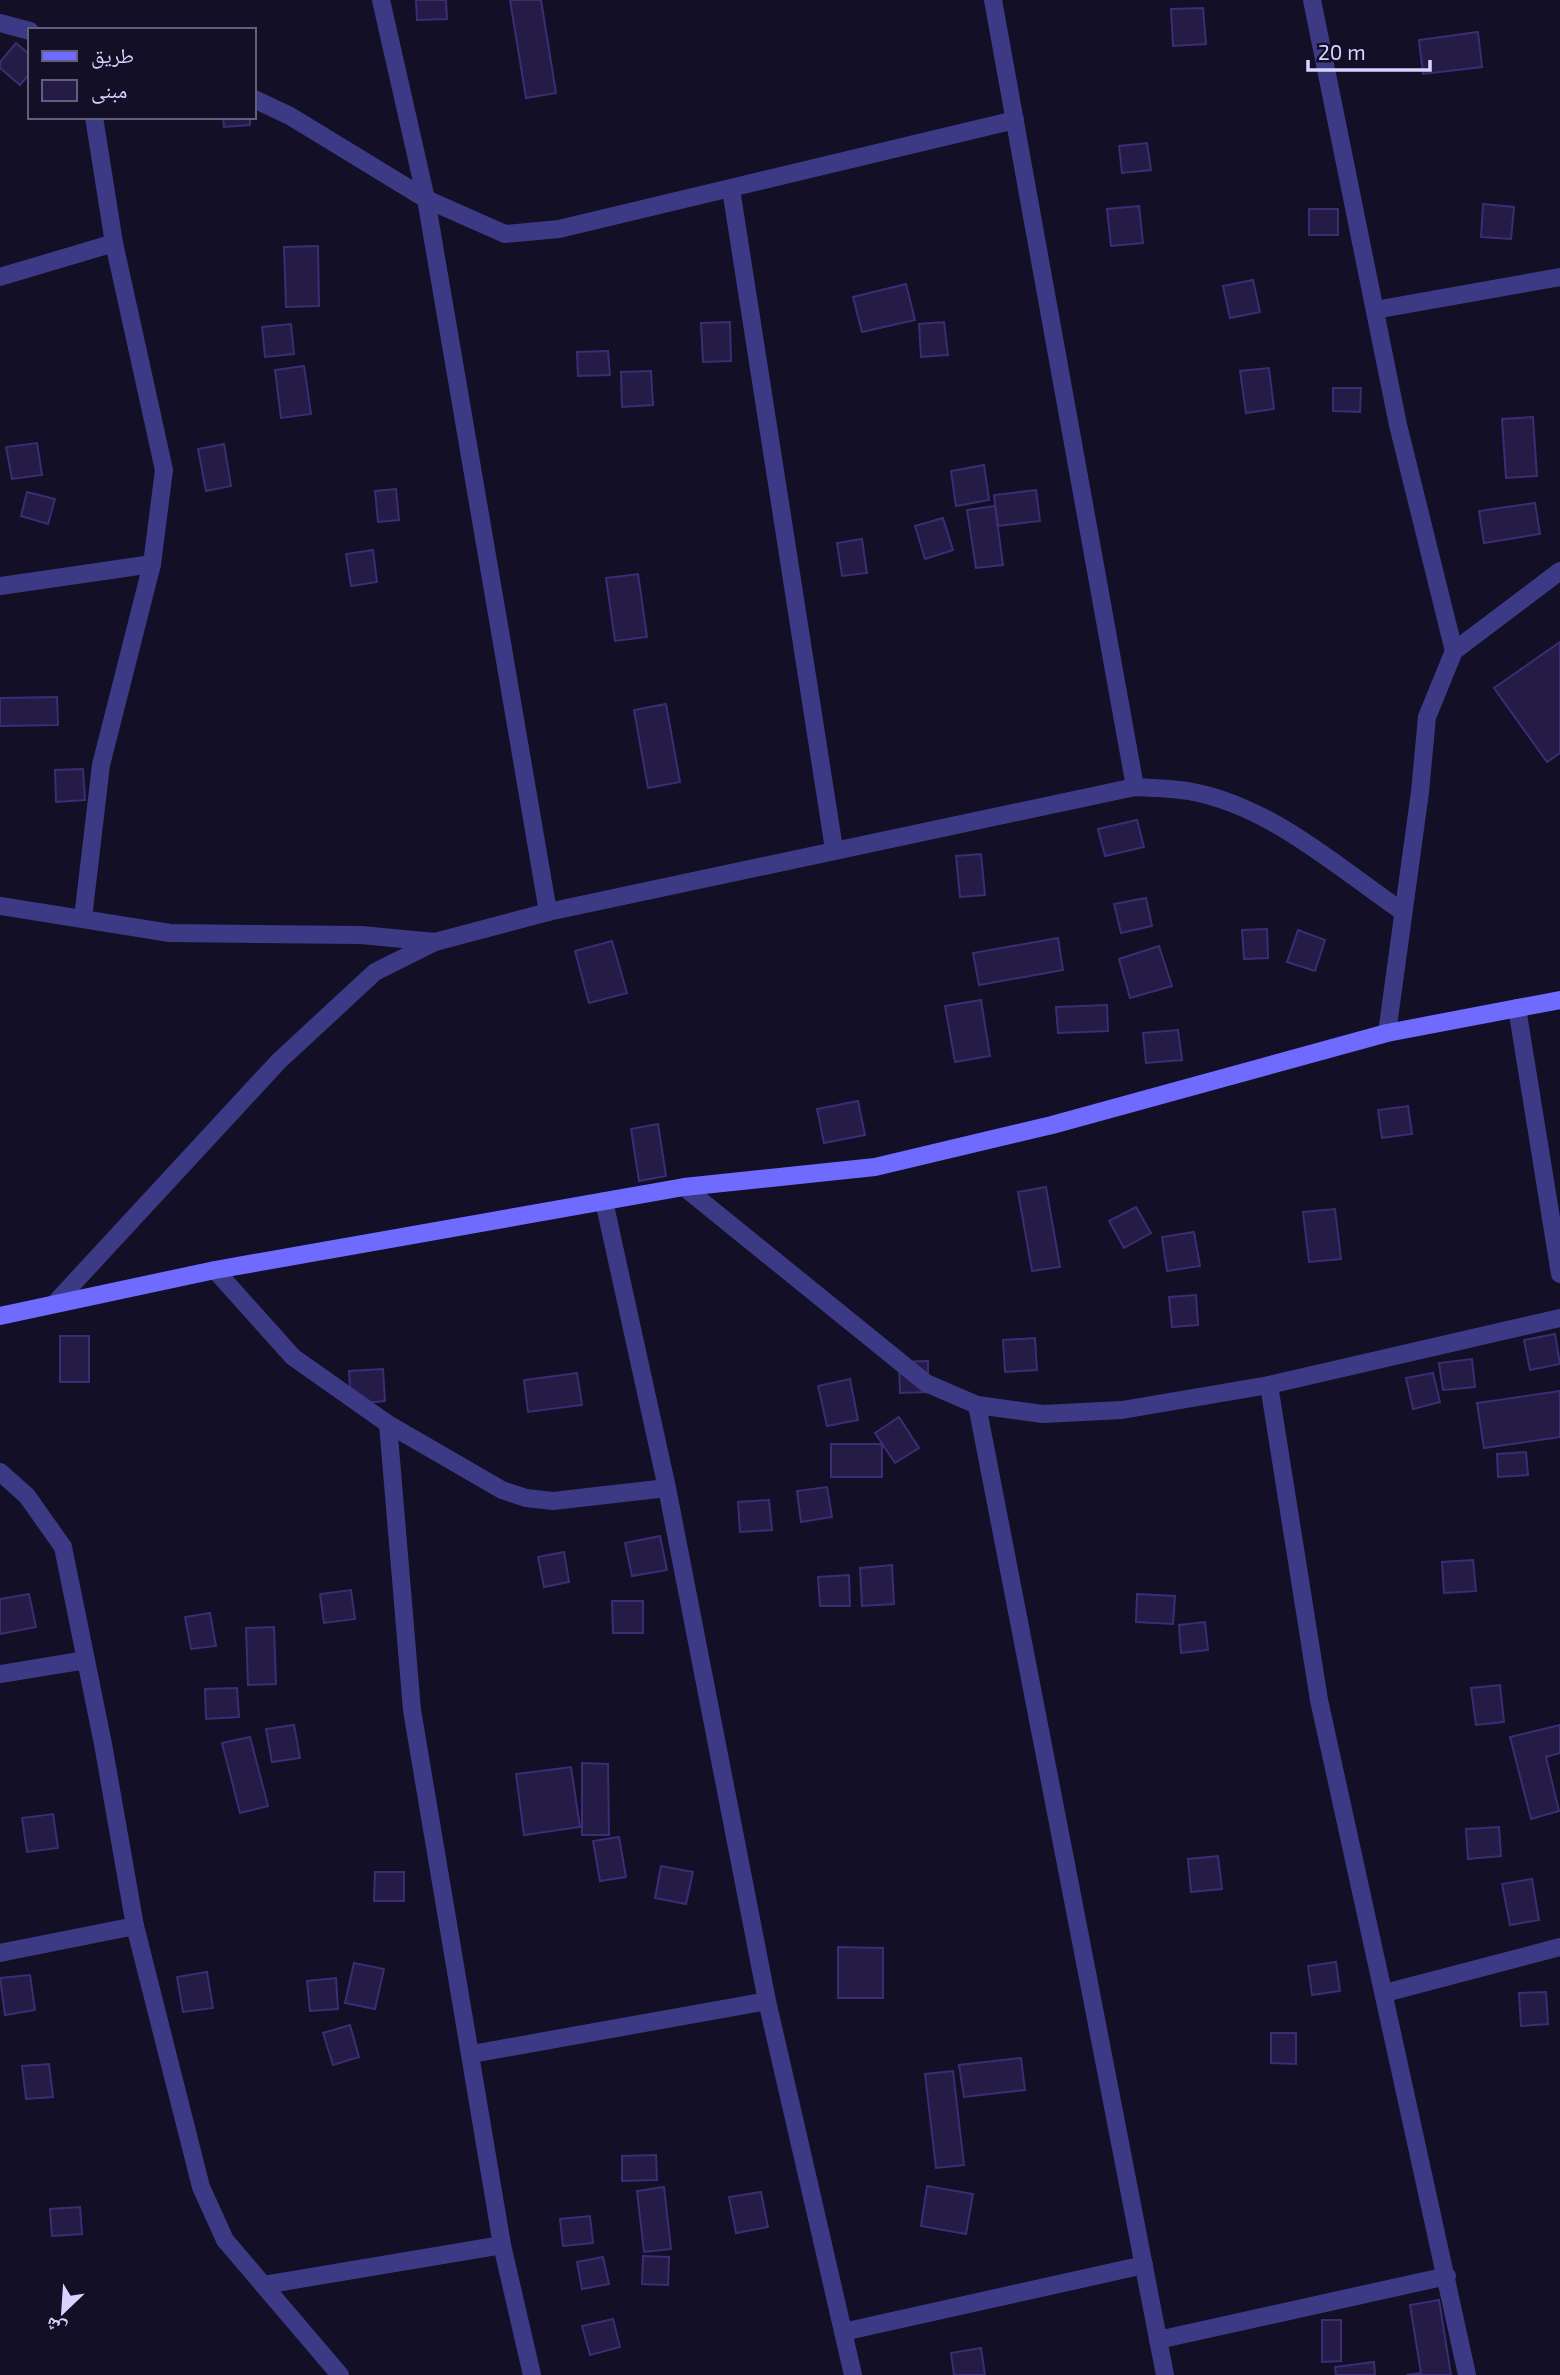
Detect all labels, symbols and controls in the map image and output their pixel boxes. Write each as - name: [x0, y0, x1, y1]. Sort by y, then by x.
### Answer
- legend: [28, 28, 256, 119]
- scale bar: [1308, 28, 1430, 72]
- text: 20 m: [1318, 39, 1366, 64]
- text: طريق: [91, 42, 134, 69]
- text: مبنى: [91, 77, 127, 104]
- north arrow: [28, 2277, 98, 2347]
- text: ش: [42, 2312, 70, 2343]

